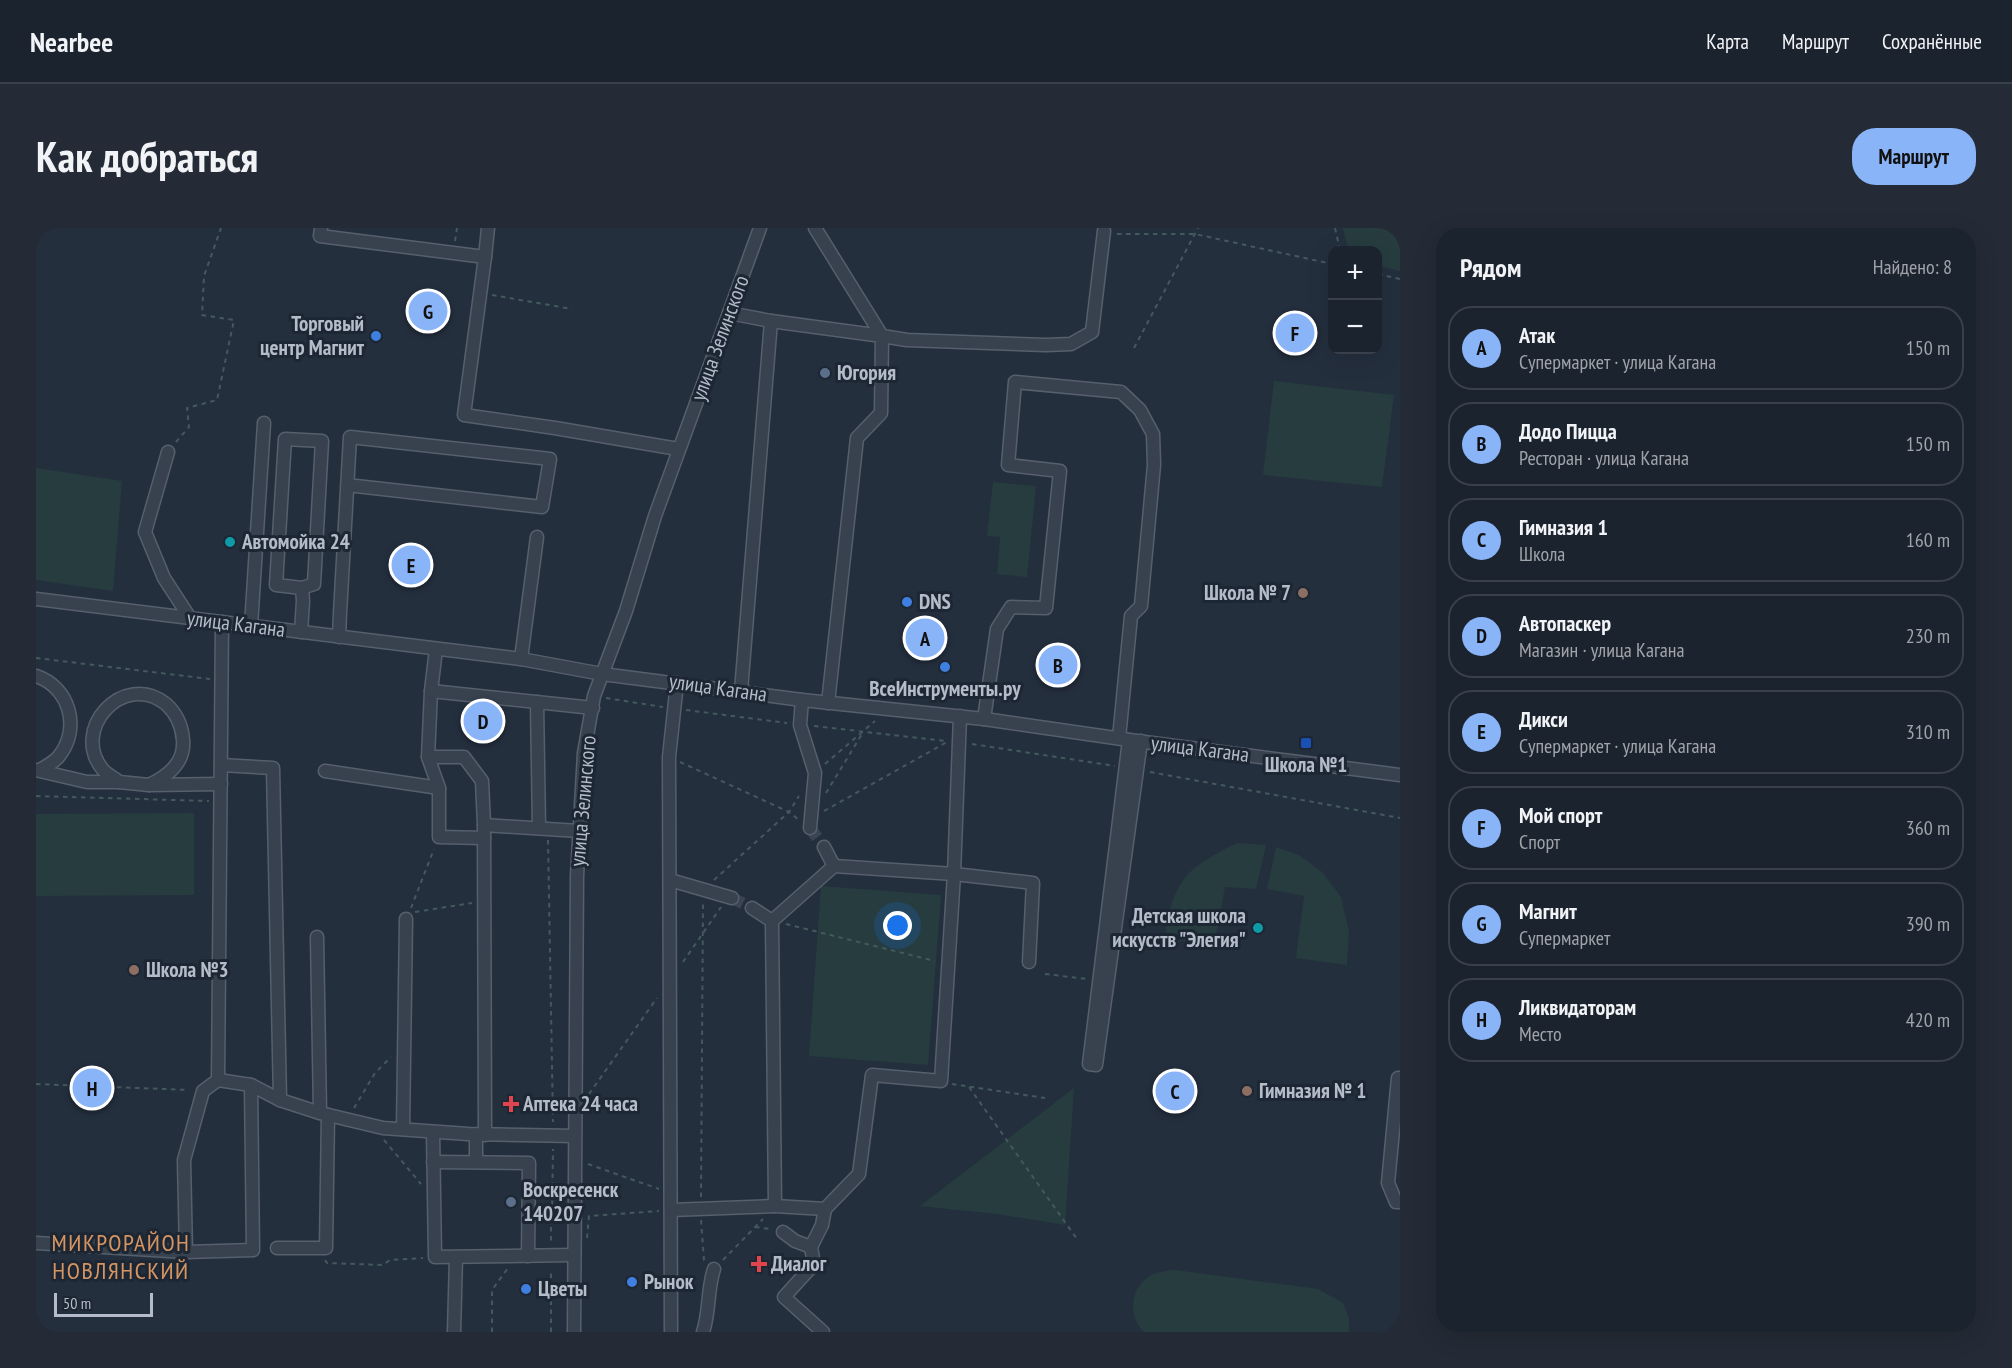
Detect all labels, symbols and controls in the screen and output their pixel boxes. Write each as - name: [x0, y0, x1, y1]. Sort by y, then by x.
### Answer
- text: Nearbee: [30, 23, 113, 60]
- text: Карта: [1706, 28, 1749, 55]
- text: Маршрут: [1782, 28, 1849, 55]
- text: Сохранённые: [1882, 28, 1982, 55]
- button: Маршрут: [1852, 128, 1976, 185]
- text: Как добраться: [36, 129, 258, 184]
- map controls: [1328, 246, 1382, 354]
- button: +: [1328, 246, 1382, 300]
- text: Рядом: [1460, 251, 1521, 284]
- text: Найдено: 8: [1873, 254, 1952, 280]
- street label: улица Зелинского: [684, 271, 755, 404]
- pin: G: [408, 288, 448, 334]
- button: −: [1328, 300, 1382, 354]
- place label: Торговый центр Магнит: [260, 310, 365, 361]
- pin: F: [1276, 310, 1314, 356]
- text: Атак: [1519, 321, 1555, 349]
- marker: Торговый центр Магнит: [369, 329, 383, 343]
- text: A: [1476, 335, 1487, 361]
- text: 150 m: [1906, 335, 1950, 361]
- text: Супермаркет · улица Кагана: [1519, 349, 1716, 375]
- place label: Югория: [837, 359, 896, 386]
- marker: Югория: [818, 366, 832, 380]
- text: Додо Пицца: [1519, 417, 1617, 445]
- text: B: [1477, 431, 1486, 457]
- text: 150 m: [1906, 431, 1950, 457]
- text: Ресторан · улица Кагана: [1519, 445, 1689, 471]
- text: Гимназия 1: [1519, 513, 1608, 541]
- text: C: [1477, 527, 1486, 553]
- text: 160 m: [1906, 527, 1950, 553]
- place label: Автомойка 24: [241, 528, 350, 555]
- marker: Автомойка 24: [223, 535, 237, 549]
- text: Школа: [1519, 541, 1565, 567]
- pin: E: [392, 542, 430, 588]
- place label: Школа № 7: [1204, 579, 1291, 606]
- marker: Школа № 7: [1296, 586, 1310, 600]
- place label: DNS: [919, 588, 951, 615]
- marker: DNS: [900, 595, 914, 609]
- street label: улица Кагана: [186, 604, 287, 643]
- text: Автопаскер: [1519, 609, 1611, 637]
- pin: A: [906, 616, 944, 660]
- text: D: [1476, 623, 1487, 649]
- text: 230 m: [1906, 623, 1950, 649]
- text: Магазин · улица Кагана: [1519, 637, 1685, 663]
- pin: B: [1038, 642, 1078, 688]
- marker: ВсеИнструменты.ру: [938, 660, 952, 674]
- street label: улица Кагана: [667, 667, 769, 708]
- place label: ВсеИнструменты.ру: [869, 675, 1021, 702]
- pin: D: [464, 698, 502, 744]
- text: Дикси: [1519, 705, 1568, 733]
- text: E: [1477, 719, 1486, 745]
- text: 310 m: [1906, 719, 1950, 745]
- street label: улица Кагана: [1150, 729, 1251, 768]
- text: Супермаркет · улица Кагана: [1519, 733, 1716, 759]
- street label: улица Зелинского: [563, 734, 602, 868]
- marker: Школа №1: [1299, 736, 1313, 750]
- place label: Школа №1: [1265, 751, 1347, 778]
- text: Мой спорт: [1519, 801, 1602, 829]
- text: F: [1477, 815, 1486, 841]
- text: 360 m: [1906, 815, 1950, 841]
- text: Спорт: [1519, 829, 1560, 855]
- text: Магнит: [1519, 897, 1577, 925]
- place label: Детская школа искусств "Элегия": [1112, 902, 1246, 953]
- your location: [883, 911, 912, 940]
- text: G: [1476, 911, 1487, 937]
- text: 390 m: [1906, 911, 1950, 937]
- marker: Детская школа искусств "Элегия": [1251, 921, 1265, 935]
- text: Супермаркет: [1519, 925, 1610, 951]
- place label: Школа №3: [146, 956, 229, 983]
- marker: Школа №3: [127, 963, 141, 977]
- text: Ликвидаторам: [1519, 993, 1636, 1021]
- text: H: [1476, 1007, 1487, 1033]
- text: 420 m: [1906, 1007, 1950, 1033]
- text: Место: [1519, 1021, 1562, 1047]
- pin: H: [72, 1066, 112, 1110]
- pin: C: [1156, 1068, 1194, 1114]
- place label: Гимназия № 1: [1259, 1077, 1366, 1104]
- marker: Гимназия № 1: [1240, 1084, 1254, 1098]
- place label: Аптека 24 часа: [522, 1090, 638, 1117]
- marker: Аптека 24 часа: [504, 1097, 518, 1111]
- place label: Воскресенск 140207: [523, 1176, 619, 1227]
- marker: Воскресенск 140207: [504, 1195, 518, 1209]
- district label: МИКРОРАЙОН НОВЛЯНСКИЙ: [52, 1227, 190, 1286]
- place label: Диалог: [771, 1250, 827, 1277]
- marker: Диалог: [752, 1257, 766, 1271]
- place label: Рынок: [644, 1268, 694, 1295]
- place label: Цветы: [538, 1275, 587, 1302]
- marker: Рынок: [625, 1275, 639, 1289]
- marker: Цветы: [519, 1282, 533, 1296]
- scale bar: [54, 1290, 153, 1318]
- text: 50 m: [63, 1293, 91, 1313]

